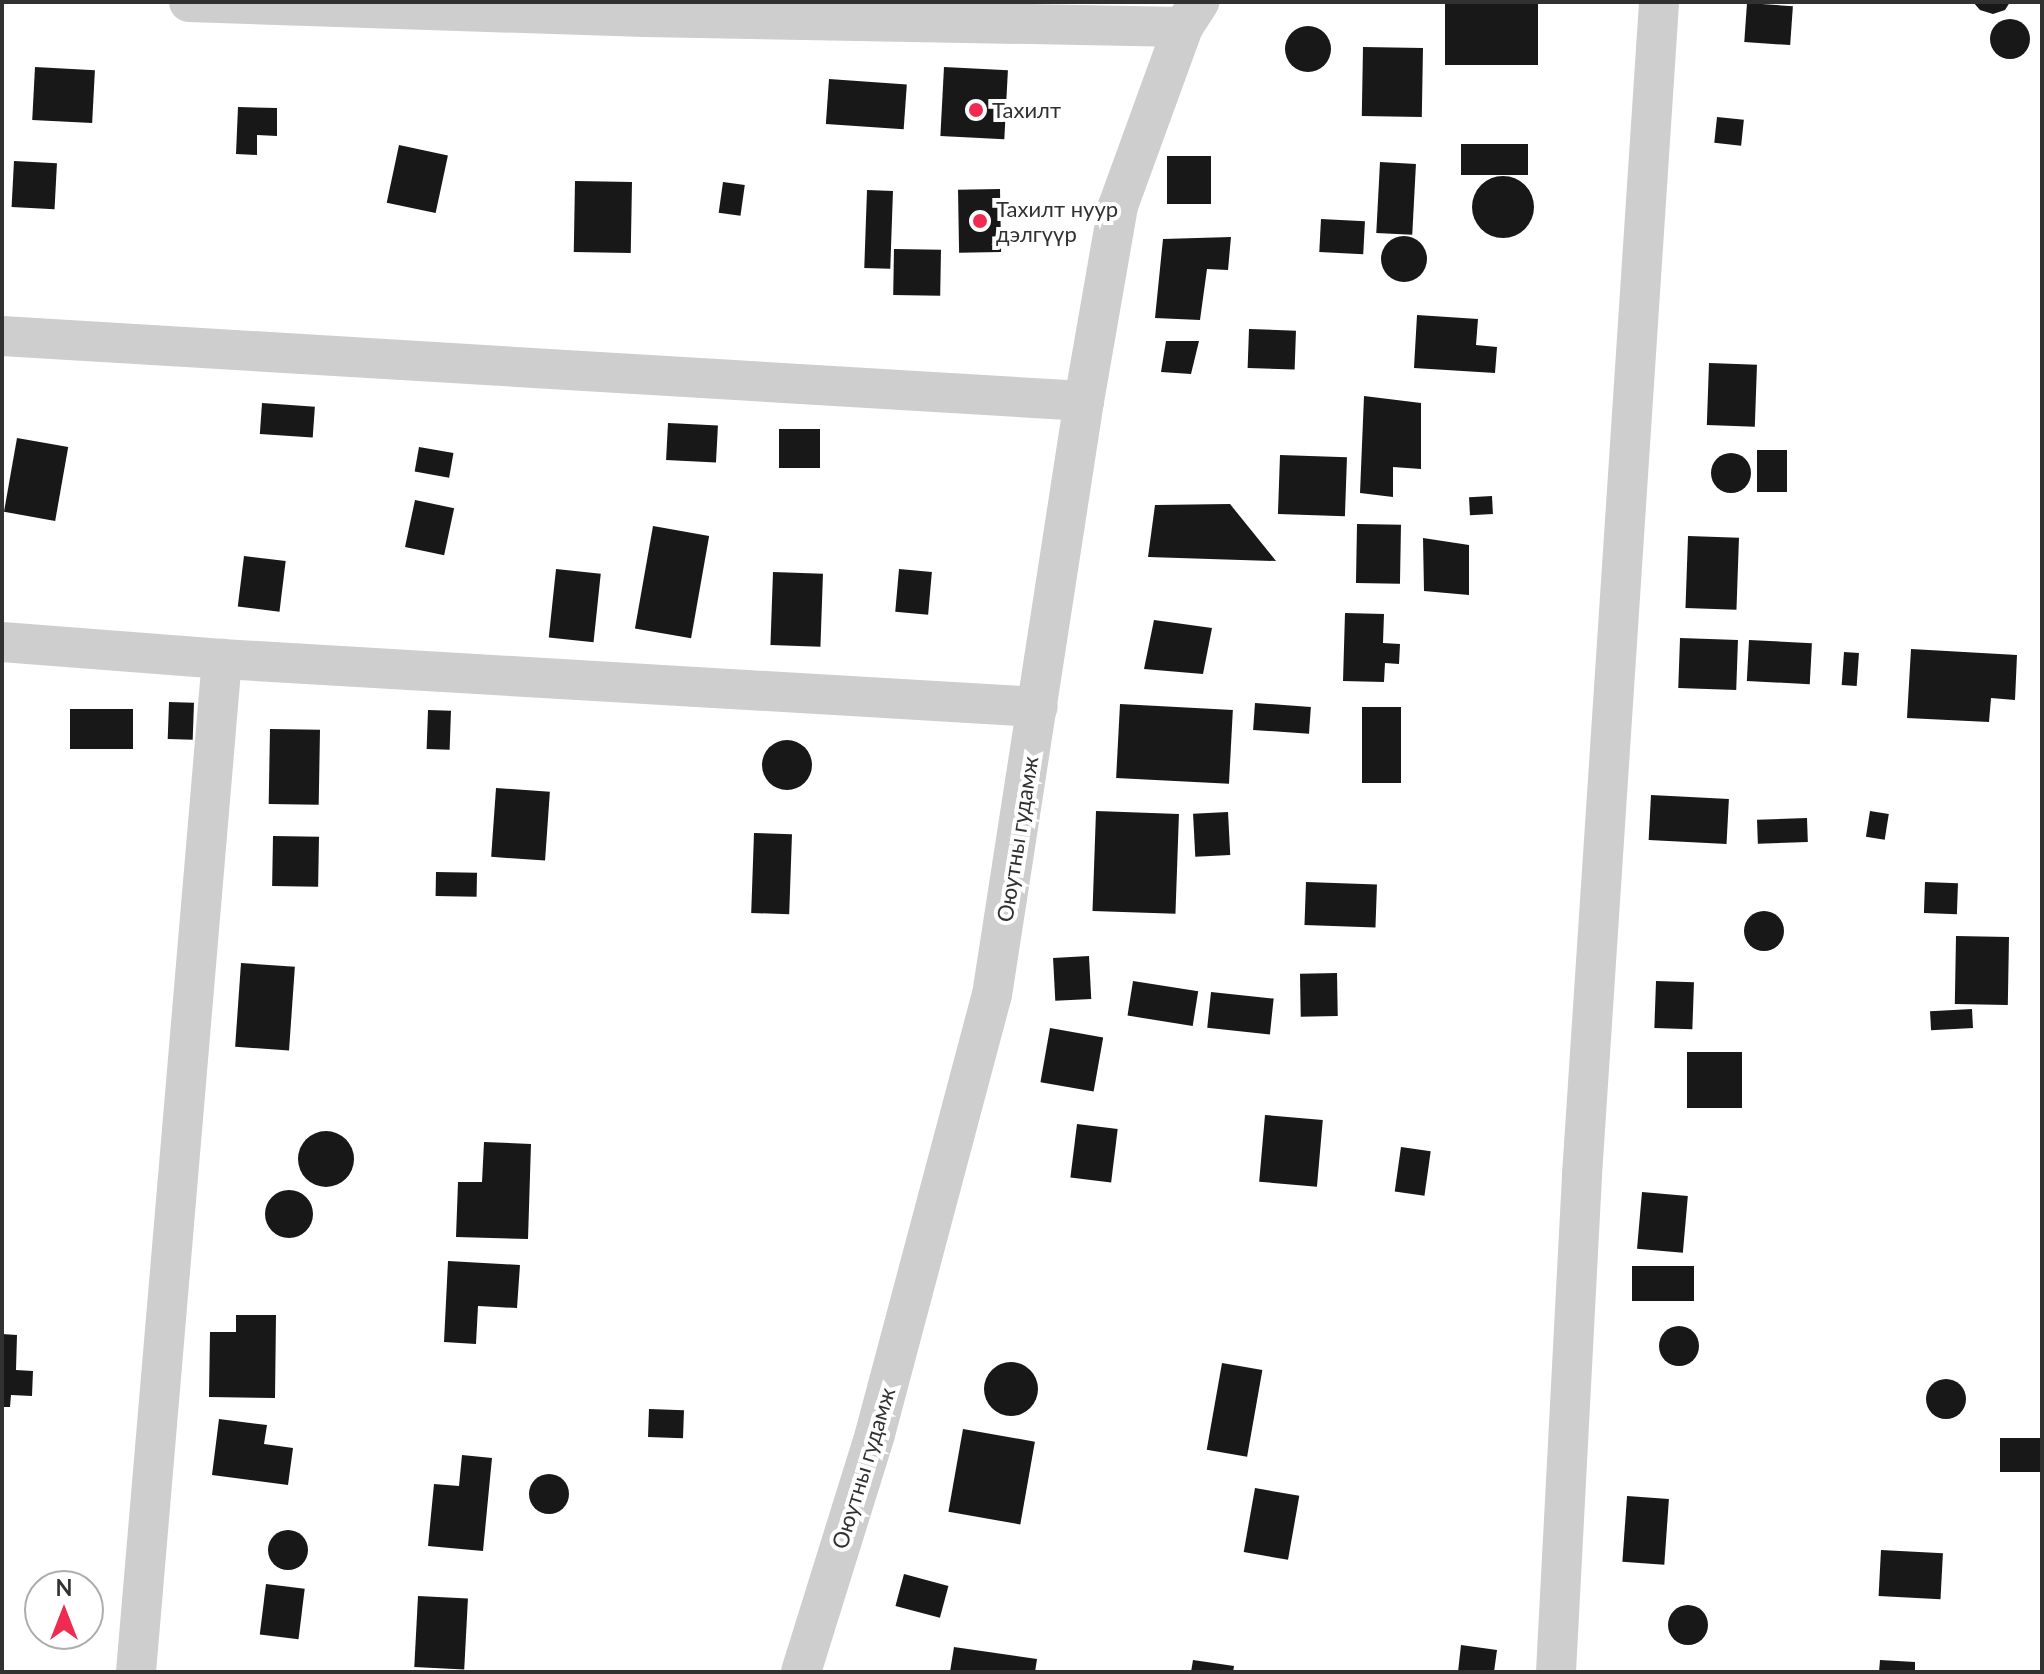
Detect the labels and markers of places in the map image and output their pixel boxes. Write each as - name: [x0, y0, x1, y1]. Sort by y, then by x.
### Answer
- place label: Тахилт: [992, 97, 1061, 123]
- marker: Тахилт: [967, 101, 985, 119]
- place label: Тахилт нуур дэлгүүр: [996, 195, 1118, 246]
- marker: Тахилт нуур дэлгүүр: [971, 212, 989, 230]

